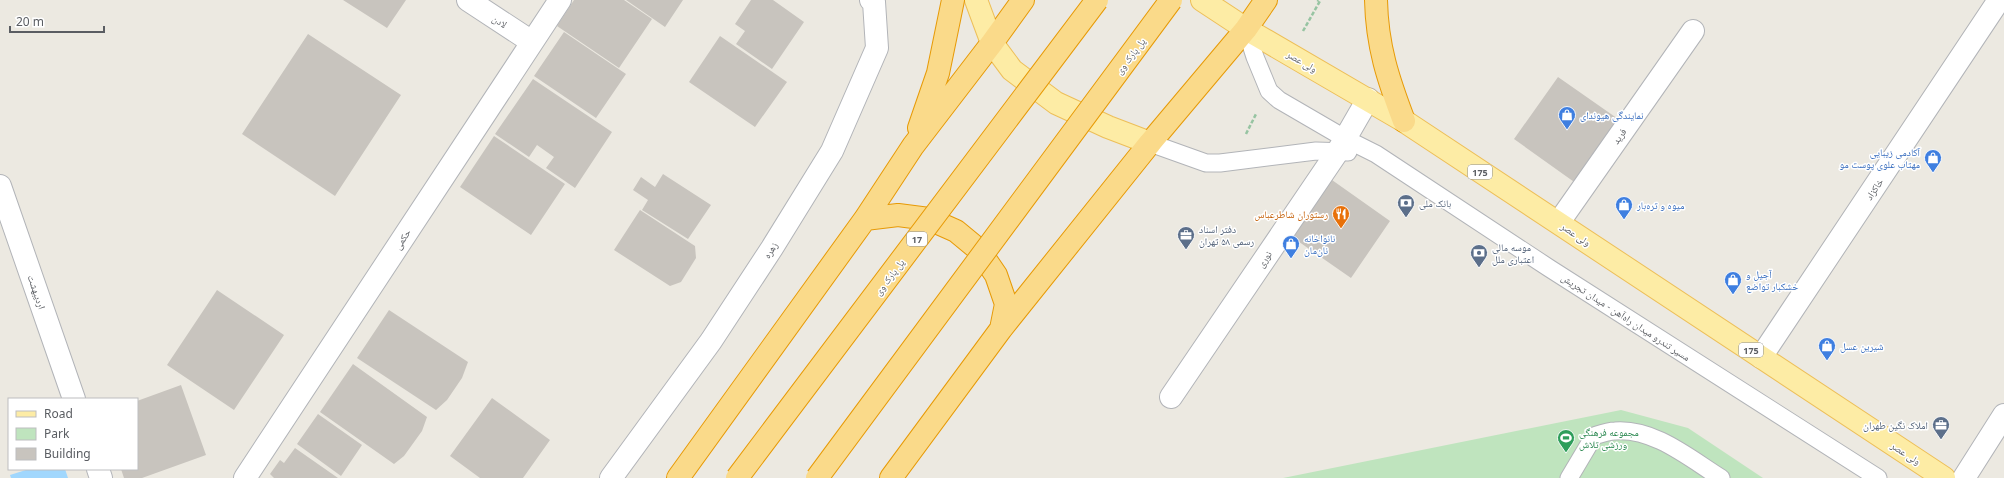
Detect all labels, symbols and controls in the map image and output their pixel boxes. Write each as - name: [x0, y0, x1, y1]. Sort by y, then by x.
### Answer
- scale bar: [10, 8, 104, 34]
- street label: لادن: [490, 11, 510, 31]
- text: 20 m: [16, 13, 44, 30]
- street label: پل پارک وی: [1112, 35, 1148, 77]
- street label: ولی عصر: [1283, 46, 1320, 76]
- shop icon: نمایندگی هیوندای: [1557, 105, 1577, 130]
- place label: نمایندگی هیوندای: [1580, 108, 1644, 122]
- street label: فرید: [1609, 125, 1629, 147]
- place label: آکادمی زیبایی مهتاب علوی پوست مو: [1840, 145, 1920, 171]
- shop icon: آکادمی زیبایی مهتاب علوی پوست مو: [1923, 148, 1943, 173]
- road number: 175: [1468, 165, 1492, 179]
- street label: خاکزاد: [1862, 175, 1887, 203]
- bank icon: بانک ملی: [1396, 193, 1416, 218]
- shop icon: میوه و تره‌بار: [1614, 195, 1634, 220]
- place label: بانک ملی: [1419, 196, 1452, 210]
- place label: میوه و تره‌بار: [1636, 198, 1685, 212]
- restaurant icon: رستوران شاطرعباس: [1331, 204, 1351, 229]
- place label: رستوران شاطرعباس: [1254, 207, 1328, 221]
- street label: ولی عصر: [1558, 218, 1594, 249]
- place label: دفتر اسناد رسمی ۵۸ تهران: [1199, 222, 1254, 248]
- street label: حکمی: [390, 225, 414, 252]
- office icon: دفتر اسناد رسمی ۵۸ تهران: [1176, 225, 1196, 250]
- place label: نانواخانه نان‌مان: [1304, 231, 1336, 257]
- road number: 17: [907, 232, 927, 246]
- shop icon: نانواخانه نان‌مان: [1281, 234, 1301, 259]
- street label: زهره: [759, 239, 781, 261]
- place label: موسه مالی اعتباری ملل: [1492, 240, 1534, 266]
- bank icon: موسه مالی اعتباری ملل: [1469, 243, 1489, 268]
- street label: نوری: [1253, 248, 1275, 270]
- street label: پل پارک وی: [871, 256, 907, 298]
- place label: آجیل و خشکبار تواضع: [1746, 267, 1799, 293]
- street label: مسیر تندرو میدان راه‌آهن - میدان تجریش: [1559, 270, 1693, 364]
- shop icon: آجیل و خشکبار تواضع: [1723, 270, 1743, 295]
- street label: اردیبهشت: [25, 273, 49, 311]
- shop icon: شیرین عسل: [1817, 336, 1837, 361]
- place label: شیرین عسل: [1840, 339, 1884, 353]
- road number: 175: [1739, 343, 1763, 357]
- legend: [8, 398, 138, 470]
- text: Road: [44, 405, 73, 422]
- office icon: املاک نگین طهران: [1931, 415, 1951, 440]
- place label: املاک نگین طهران: [1863, 418, 1928, 432]
- text: Park: [44, 425, 70, 442]
- place label: مجموعه فرهنگی ورزشی تلاش: [1579, 425, 1639, 451]
- sports icon: مجموعه فرهنگی ورزشی تلاش: [1556, 428, 1576, 453]
- street label: ولی عصر: [1887, 438, 1924, 468]
- text: Building: [44, 445, 91, 462]

